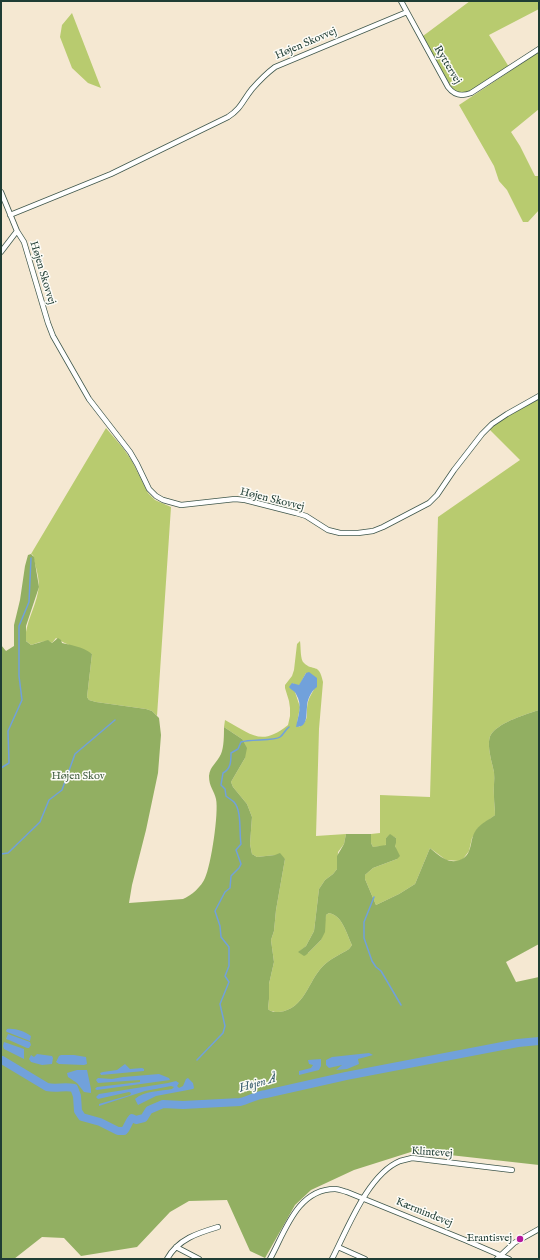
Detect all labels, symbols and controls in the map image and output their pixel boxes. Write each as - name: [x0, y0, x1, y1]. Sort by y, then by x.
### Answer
- street label: Højen Skovvej: [273, 25, 339, 63]
- street label: Ryttervej: [430, 43, 464, 87]
- street label: Højen Skovvej: [26, 240, 58, 306]
- street label: Højen Skovvej: [239, 486, 305, 514]
- park label: Højen Skov: [51, 770, 105, 784]
- water label: Højen Å: [238, 1072, 278, 1096]
- street label: Klintevej: [411, 1145, 453, 1161]
- street label: Kærmindevej: [394, 1196, 454, 1230]
- place label: Erantisvej: [467, 1232, 512, 1246]
- marker: Erantisvej: [515, 1234, 525, 1244]

